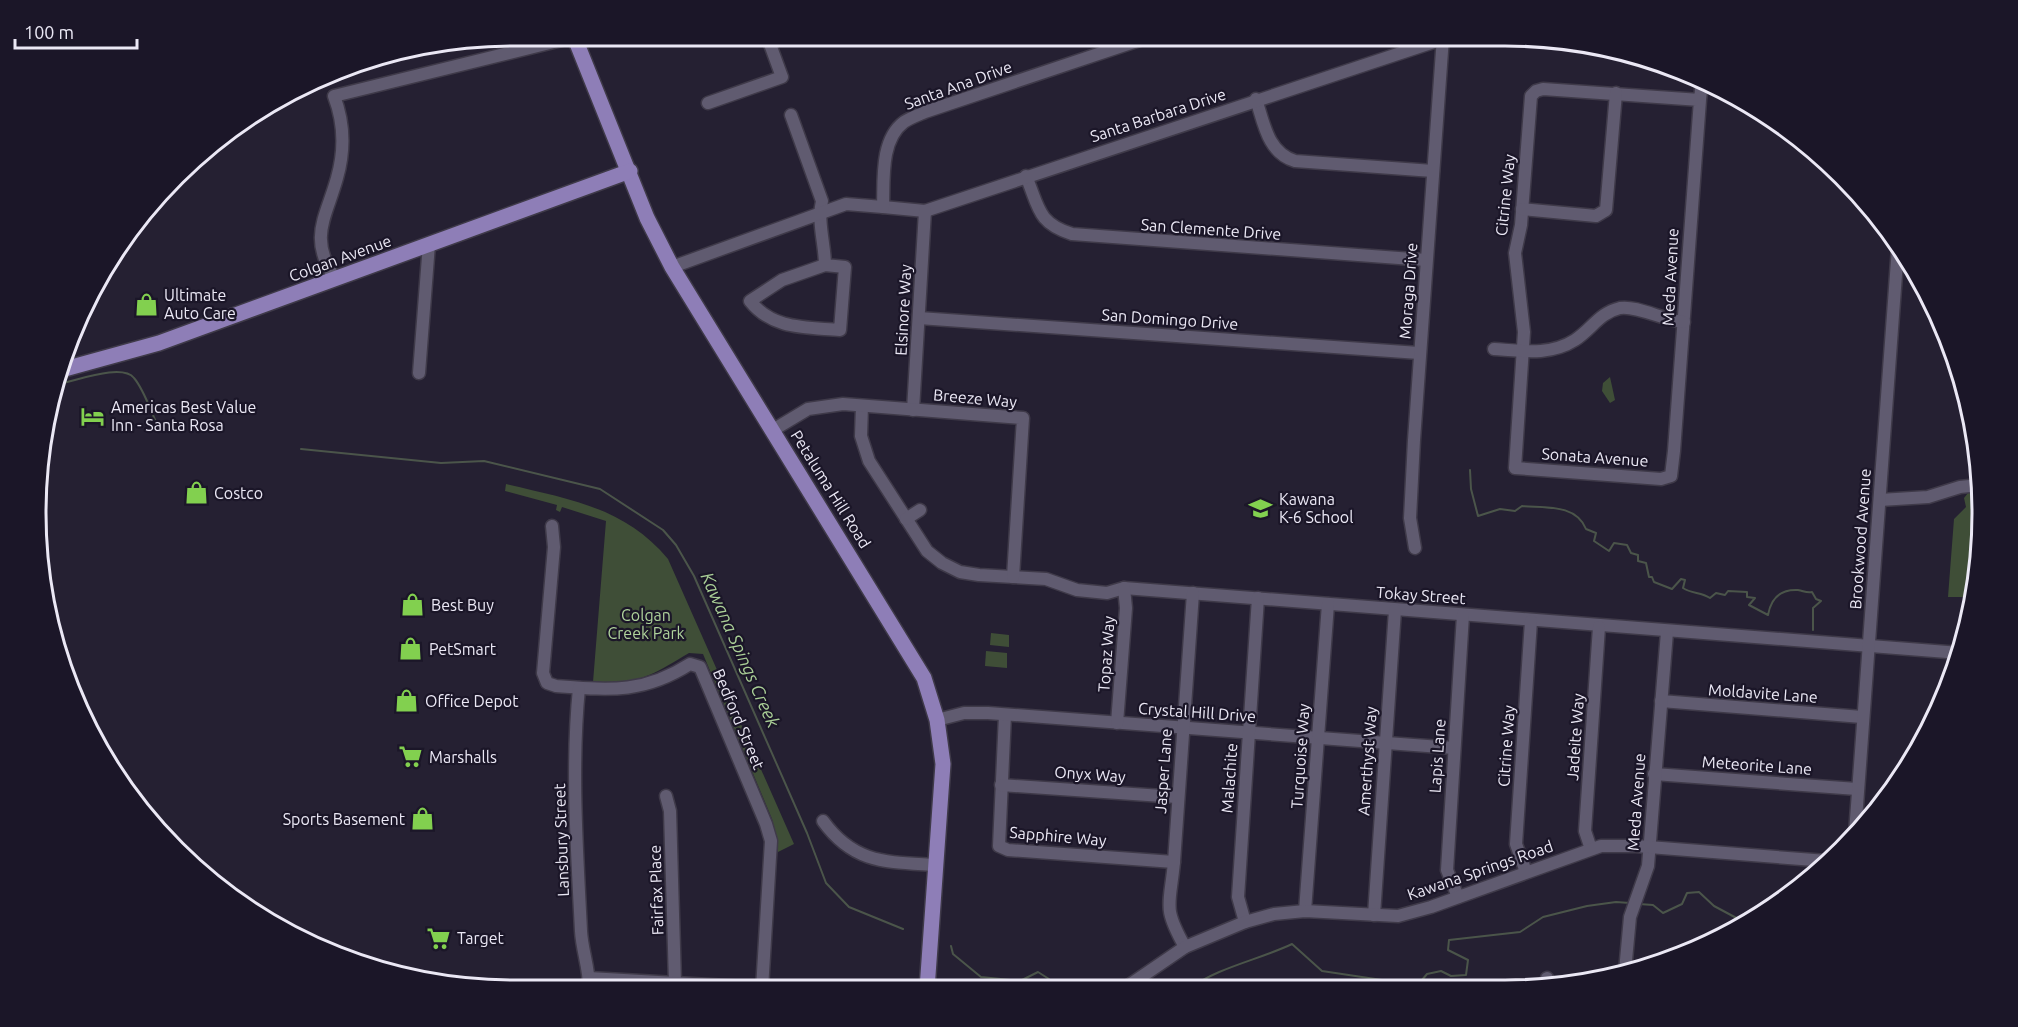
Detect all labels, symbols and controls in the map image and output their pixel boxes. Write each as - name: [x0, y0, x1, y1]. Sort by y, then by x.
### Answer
- scale bar: [15, 12, 136, 50]
- text: 100 m: [24, 22, 74, 42]
- street label: Santa Ana Drive: [902, 57, 1014, 113]
- street label: Santa Barbara Drive: [1088, 85, 1228, 145]
- street label: Citrine Way: [1492, 153, 1518, 237]
- street label: San Clemente Drive: [1140, 215, 1282, 243]
- street label: Meda Avenue: [1658, 228, 1682, 326]
- street label: Colgan Avenue: [286, 231, 394, 285]
- street label: Moraga Drive: [1396, 242, 1420, 340]
- street label: Elsinore Way: [892, 264, 914, 356]
- place label: Ultimate Auto Care: [164, 286, 236, 322]
- shop icon: Ultimate Auto Care: [133, 291, 159, 317]
- street label: San Domingo Drive: [1101, 305, 1239, 333]
- street label: Breeze Way: [932, 385, 1018, 411]
- place label: Americas Best Value Inn - Santa Rosa: [111, 398, 256, 434]
- hotel icon: Americas Best Value Inn - Santa Rosa: [80, 403, 106, 429]
- street label: Petaluma Hill Road: [787, 427, 875, 551]
- street label: Sonata Avenue: [1541, 444, 1649, 470]
- street label: Brookwood Avenue: [1846, 468, 1874, 610]
- shop icon: Costco: [183, 480, 209, 506]
- place label: Costco: [214, 484, 263, 502]
- place label: Kawana K-6 School: [1279, 490, 1353, 526]
- school or university icon: Kawana K-6 School: [1248, 495, 1274, 521]
- water label: Kawana Spings Creek: [698, 569, 785, 731]
- street label: Tokay Street: [1376, 583, 1467, 607]
- shop icon: Best Buy: [400, 592, 426, 618]
- place label: Best Buy: [431, 596, 494, 614]
- park label: Colgan Creek Park: [607, 606, 685, 642]
- street label: Topaz Way: [1094, 615, 1118, 693]
- shop icon: PetSmart: [398, 636, 424, 662]
- place label: PetSmart: [429, 640, 497, 658]
- street label: Bedford Street: [710, 666, 769, 773]
- street label: Moldavite Lane: [1708, 680, 1818, 706]
- shop icon: Office Depot: [394, 688, 420, 714]
- place label: Office Depot: [425, 692, 519, 710]
- street label: Jadeite Way: [1563, 693, 1587, 781]
- street label: Crystal Hill Drive: [1137, 699, 1257, 725]
- street label: Turquoise Way: [1287, 703, 1313, 809]
- street label: Citrine Way: [1494, 704, 1518, 788]
- street label: Amerthyst Way: [1354, 706, 1380, 816]
- street label: Lapis Lane: [1425, 718, 1449, 794]
- street label: Jasper Lane: [1151, 728, 1175, 814]
- street label: Malachite: [1218, 742, 1240, 814]
- supermarket icon: Marshalls: [398, 744, 424, 770]
- place label: Marshalls: [429, 748, 497, 766]
- street label: Meteorite Lane: [1701, 752, 1813, 778]
- street label: Meda Avenue: [1624, 753, 1648, 851]
- street label: Onyx Way: [1054, 763, 1127, 785]
- street label: Lansbury Street: [550, 782, 572, 897]
- shop icon: Sports Basement: [410, 806, 436, 832]
- place label: Sports Basement: [283, 810, 406, 828]
- street label: Sapphire Way: [1009, 823, 1108, 849]
- street label: Kawana Springs Road: [1405, 837, 1555, 903]
- street label: Fairfax Place: [645, 845, 667, 935]
- supermarket icon: Target: [426, 925, 452, 951]
- place label: Target: [457, 929, 505, 947]

